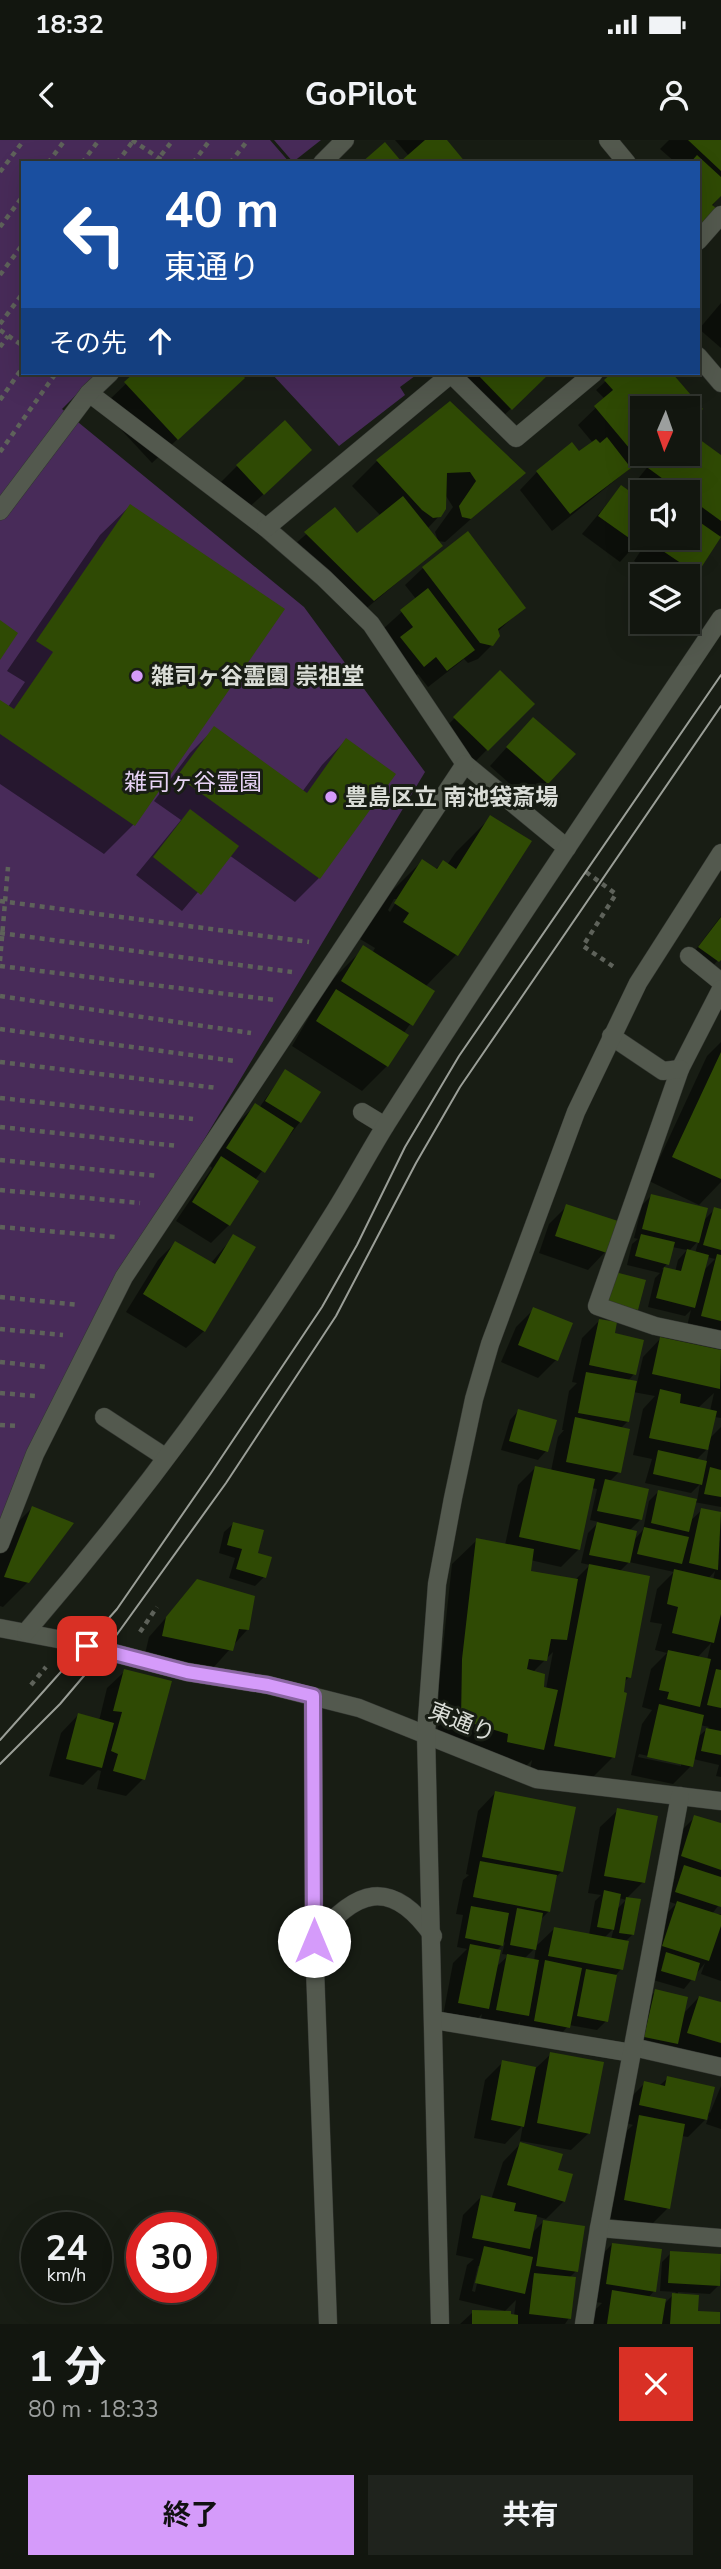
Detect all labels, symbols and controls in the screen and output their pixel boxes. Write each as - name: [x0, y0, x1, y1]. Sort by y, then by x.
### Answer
- text: 18:32: [35, 7, 104, 42]
- text: GoPilot: [305, 73, 416, 116]
- icon: back: [28, 76, 66, 114]
- icon: person: [655, 76, 693, 114]
- text: 40 m: [164, 177, 279, 244]
- icon: left: [49, 189, 140, 280]
- text: 東通り: [164, 246, 260, 289]
- icon: ahead: [141, 322, 179, 360]
- text: その先: [49, 326, 127, 361]
- north arrow: [630, 396, 700, 466]
- map controls: [630, 396, 700, 634]
- button: sound: [630, 480, 700, 550]
- button: layers: [630, 564, 700, 634]
- place label: 雑司ヶ谷霊園 崇祖堂: [151, 661, 364, 692]
- marker: 雑司ヶ谷霊園 崇祖堂: [129, 668, 145, 684]
- park label: 雑司ヶ谷霊園: [124, 767, 262, 798]
- place label: 豊島区立 南池袋斎場: [345, 782, 558, 813]
- marker: 豊島区立 南池袋斎場: [323, 789, 339, 805]
- pin: [57, 1616, 117, 1676]
- icon: arrive: [68, 1627, 106, 1665]
- street label: 東通り: [424, 1695, 500, 1750]
- position arrow: [277, 1904, 351, 1978]
- speed limit sign: 30: [126, 2212, 217, 2303]
- text: 24: [45, 2225, 88, 2272]
- text: km/h: [47, 2263, 86, 2287]
- text: 1 分: [28, 2339, 107, 2396]
- button: close: [619, 2347, 693, 2421]
- text: 80 m · 18:33: [28, 2394, 159, 2425]
- button: 終了: [28, 2475, 354, 2555]
- button: 共有: [368, 2475, 693, 2555]

